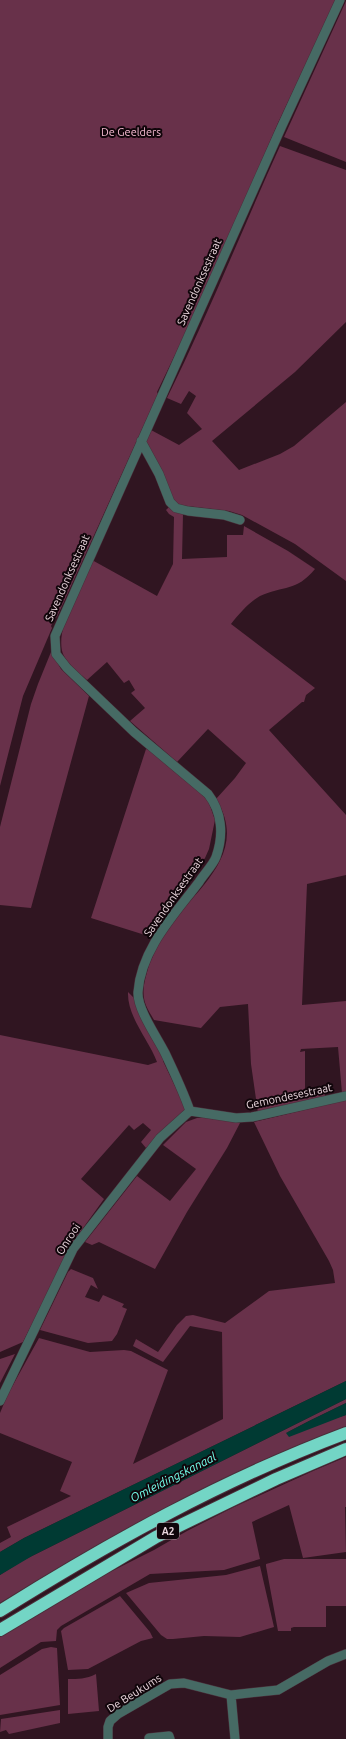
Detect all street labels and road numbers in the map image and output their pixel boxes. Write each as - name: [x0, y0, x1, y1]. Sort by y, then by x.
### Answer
- street label: Savendonksestraat: [174, 236, 224, 327]
- street label: Savendonksestraat: [42, 532, 92, 623]
- street label: Savendonksestraat: [141, 855, 205, 939]
- street label: Gemondesestraat: [245, 1081, 334, 1111]
- street label: Onrooi: [54, 1221, 82, 1257]
- road number: A2: [157, 1523, 179, 1539]
- street label: De Beukums: [105, 1671, 164, 1714]

